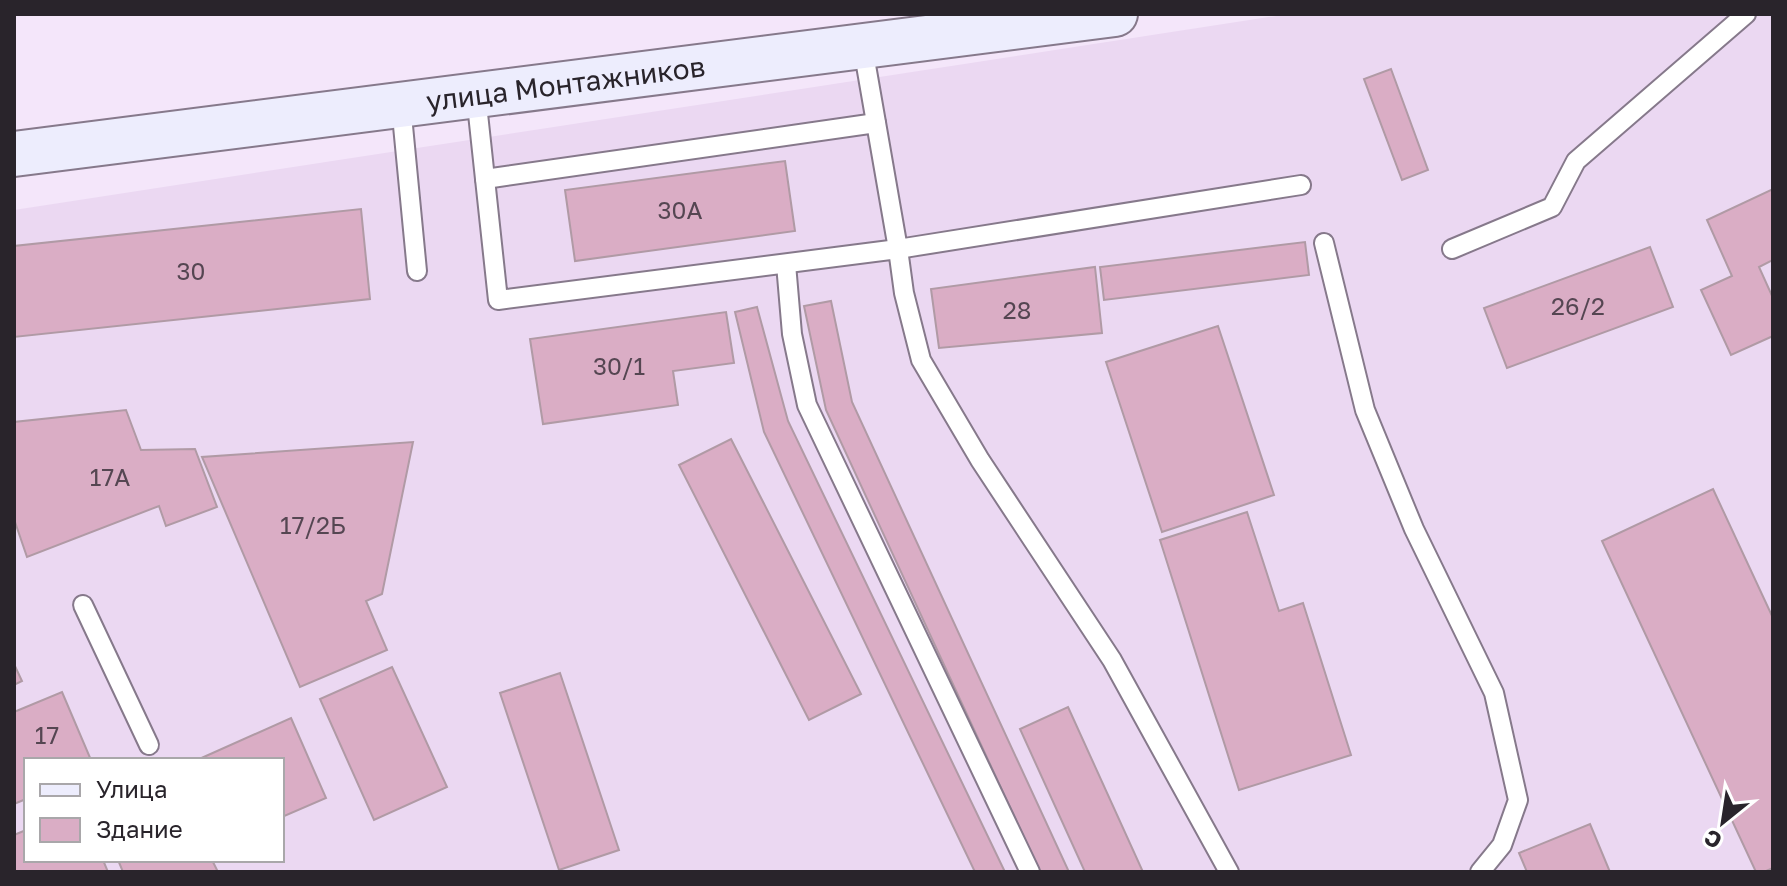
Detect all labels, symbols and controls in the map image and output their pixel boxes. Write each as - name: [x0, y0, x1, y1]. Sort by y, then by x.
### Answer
- street label: улица Монтажников: [424, 49, 707, 117]
- house number: 30А: [658, 195, 703, 224]
- house number: 30: [177, 256, 205, 285]
- house number: 26/2: [1551, 291, 1605, 320]
- house number: 28: [1003, 295, 1031, 324]
- house number: 30/1: [593, 351, 645, 380]
- house number: 17А: [90, 462, 130, 491]
- house number: 17/2Б: [280, 510, 346, 539]
- house number: 17: [35, 720, 59, 749]
- legend: [24, 758, 284, 862]
- text: Улица: [96, 774, 168, 803]
- north arrow: [1683, 782, 1763, 862]
- text: Здание: [96, 814, 183, 843]
- text: С: [1699, 824, 1726, 855]

